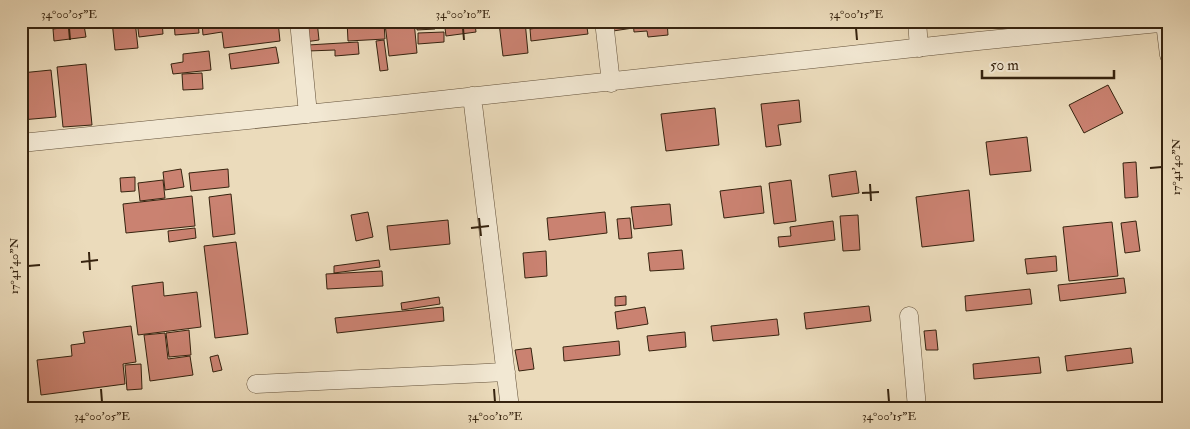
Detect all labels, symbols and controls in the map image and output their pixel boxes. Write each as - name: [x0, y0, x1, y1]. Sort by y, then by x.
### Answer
- text: 34°00'05"E: [41, 7, 97, 22]
- text: 34°00'10"E: [436, 7, 491, 22]
- text: 34°00'15"E: [829, 7, 883, 22]
- scale bar: [982, 48, 1115, 80]
- text: 50 m: [990, 56, 1019, 75]
- text: 17°41'40"N: [1169, 139, 1184, 195]
- text: 17°41'40"N: [7, 238, 22, 294]
- text: 34°00'05"E: [74, 409, 130, 424]
- text: 34°00'10"E: [468, 409, 523, 424]
- text: 34°00'15"E: [862, 409, 916, 424]

